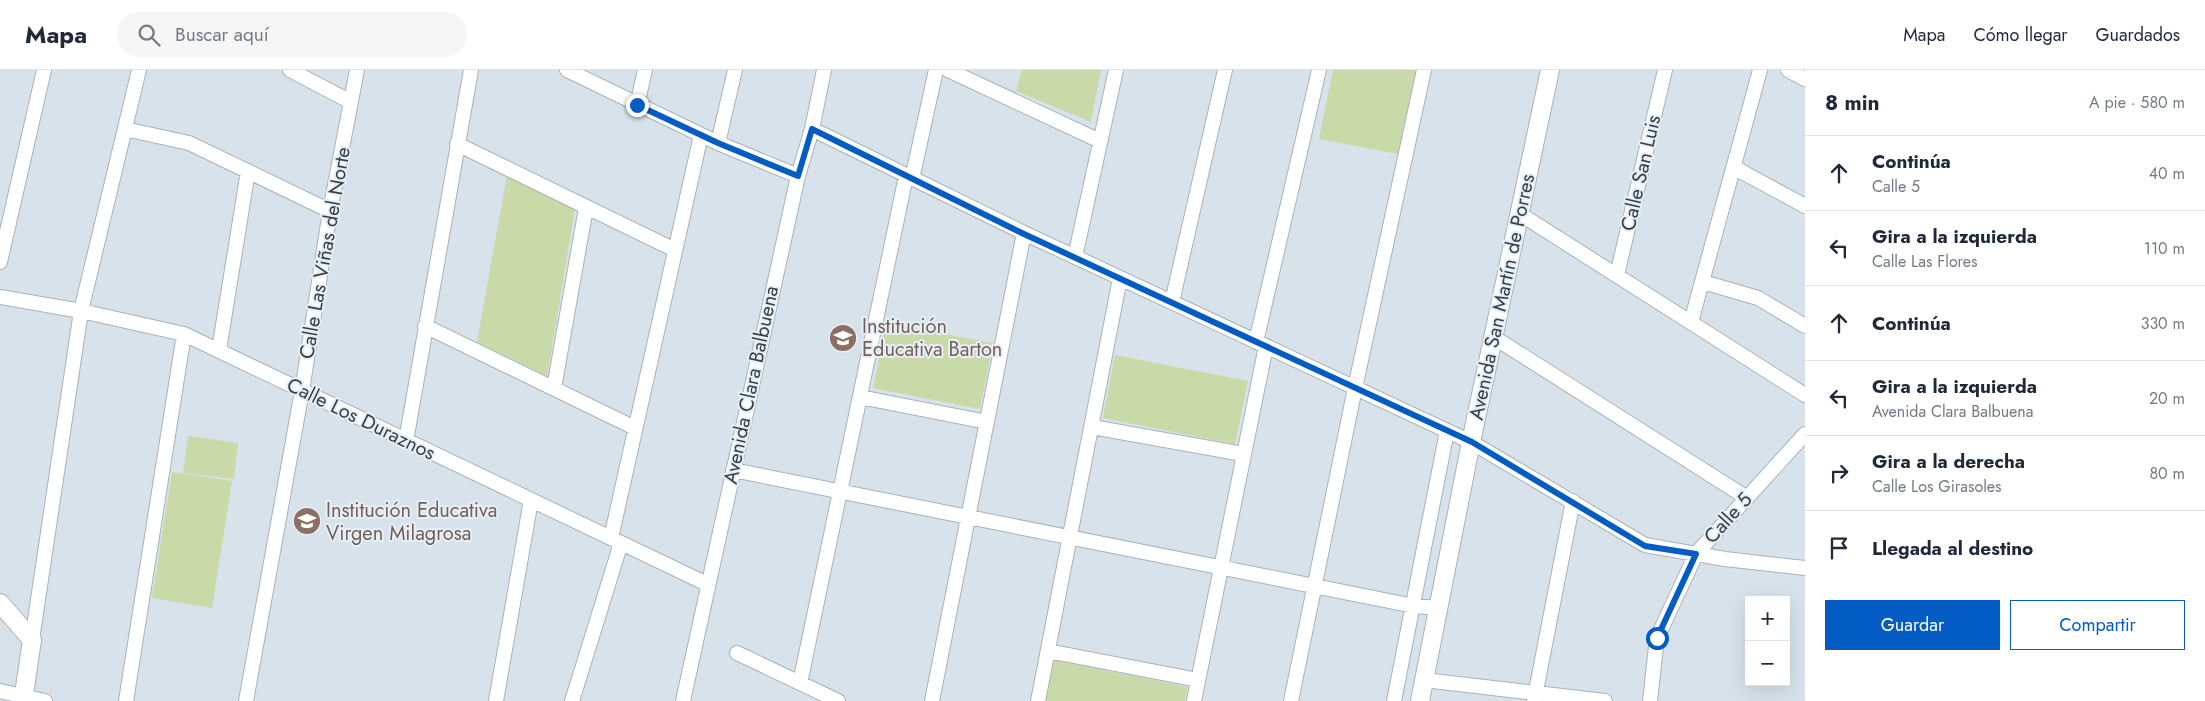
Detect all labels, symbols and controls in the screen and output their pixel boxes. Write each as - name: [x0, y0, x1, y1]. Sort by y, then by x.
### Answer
- search box: [117, 12, 467, 57]
- text: Mapa: [25, 17, 87, 52]
- icon: search: [135, 21, 163, 49]
- text: Buscar aquí: [175, 21, 269, 48]
- text: Mapa: [1903, 22, 1945, 48]
- text: Cómo llegar: [1973, 22, 2068, 48]
- text: Guardados: [2096, 22, 2180, 48]
- text: 8 min: [1825, 88, 1880, 118]
- text: A pie · 580 m: [2089, 91, 2185, 114]
- route end: [626, 94, 649, 117]
- street label: Calle San Luis: [1614, 112, 1668, 234]
- street label: Calle Las Viñas del Norte: [292, 145, 358, 361]
- text: Continúa: [1872, 148, 1951, 175]
- icon: ahead: [1825, 159, 1853, 187]
- text: 40 m: [2149, 162, 2185, 185]
- street label: Avenida San Martín de Porres: [1462, 171, 1542, 423]
- text: Calle 5: [1872, 175, 1920, 198]
- text: Gira a la izquierda: [1872, 223, 2037, 250]
- icon: left: [1825, 234, 1853, 262]
- text: 110 m: [2144, 237, 2185, 260]
- text: Calle Las Flores: [1872, 250, 1978, 273]
- street label: Avenida Clara Balbuena: [716, 283, 786, 487]
- icon: ahead: [1825, 309, 1853, 337]
- text: Continúa: [1872, 310, 1951, 337]
- place label: Institución Educativa Barton: [862, 312, 1002, 364]
- text: 330 m: [2141, 312, 2185, 335]
- school or university icon: Institución Educativa Barton: [828, 323, 858, 353]
- street label: Calle Los Duraznos: [282, 370, 440, 468]
- text: Gira a la izquierda: [1872, 373, 2037, 400]
- icon: left: [1825, 384, 1853, 412]
- text: 20 m: [2149, 387, 2185, 410]
- text: Avenida Clara Balbuena: [1872, 400, 2033, 423]
- text: Gira a la derecha: [1872, 448, 2025, 475]
- icon: right: [1825, 459, 1853, 487]
- text: 80 m: [2149, 462, 2185, 485]
- text: Calle Los Girasoles: [1872, 475, 2002, 498]
- street label: Calle 5: [1697, 486, 1759, 550]
- place label: Institución Educativa Virgen Milagrosa: [326, 496, 497, 548]
- school or university icon: Institución Educativa Virgen Milagrosa: [292, 506, 322, 536]
- icon: arrive: [1825, 534, 1853, 562]
- text: Llegada al destino: [1872, 535, 2033, 562]
- map controls: [1745, 596, 1790, 686]
- button: +: [1745, 596, 1790, 641]
- button: Guardar: [1825, 600, 2000, 650]
- button: Compartir: [2010, 600, 2185, 650]
- route start: [1646, 627, 1669, 650]
- button: −: [1745, 641, 1790, 686]

